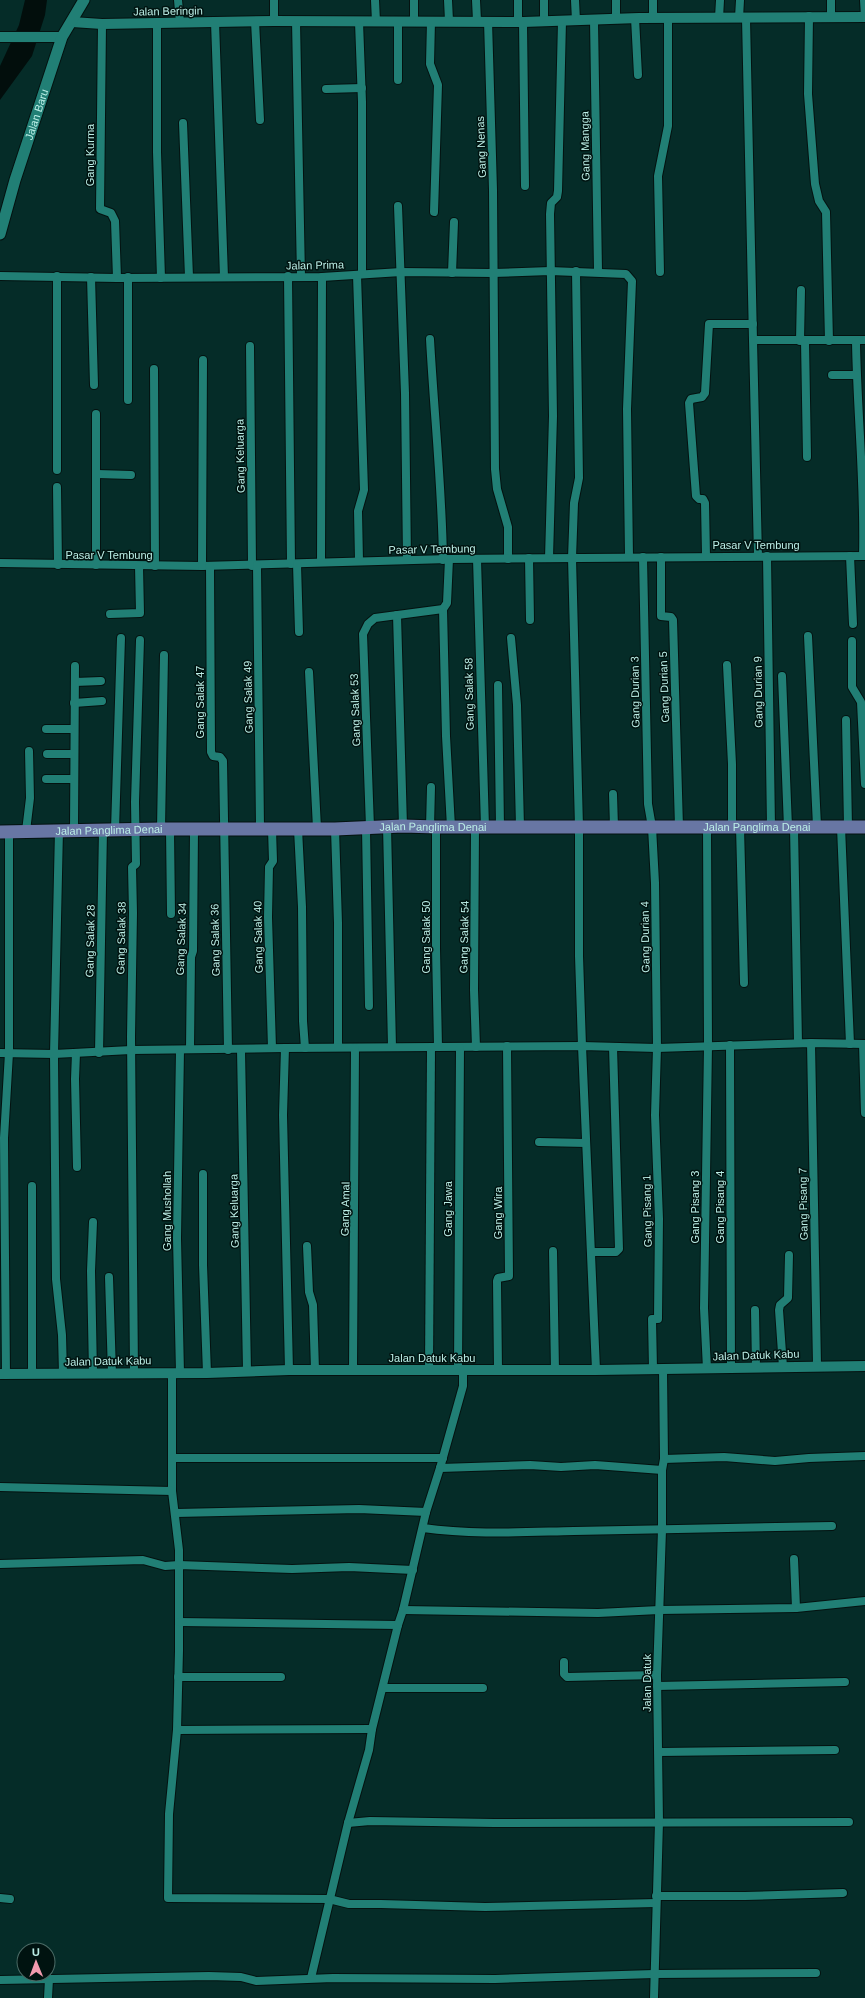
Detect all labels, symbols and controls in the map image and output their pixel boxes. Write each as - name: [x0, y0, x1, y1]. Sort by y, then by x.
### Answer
- street label: Jalan Beringin: [133, 4, 203, 18]
- street label: Jalan Baru: [23, 88, 50, 141]
- street label: Gang Mangga: [578, 110, 592, 181]
- street label: Gang Nenas: [474, 115, 488, 178]
- street label: Gang Kurma: [84, 123, 96, 186]
- street label: Jalan Prima: [286, 258, 345, 272]
- street label: Gang Keluarga: [233, 418, 247, 493]
- street label: Pasar V Tembung: [712, 539, 800, 551]
- street label: Pasar V Tembung: [388, 542, 476, 556]
- street label: Pasar V Tembung: [65, 549, 153, 561]
- street label: Gang Durian 5: [657, 651, 671, 723]
- street label: Gang Durian 3: [628, 656, 642, 728]
- street label: Gang Durian 9: [751, 656, 765, 728]
- street label: Gang Salak 58: [462, 658, 476, 730]
- street label: Gang Salak 49: [241, 661, 255, 733]
- street label: Gang Salak 47: [194, 666, 206, 738]
- street label: Gang Salak 53: [348, 673, 362, 747]
- street label: Jalan Panglima Denai: [379, 820, 486, 833]
- street label: Jalan Panglima Denai: [703, 821, 810, 833]
- street label: Jalan Panglima Denai: [55, 823, 163, 837]
- street label: Gang Salak 40: [251, 901, 265, 973]
- street label: Gang Salak 50: [420, 901, 432, 973]
- street label: Gang Salak 54: [457, 901, 471, 973]
- street label: Gang Durian 4: [638, 901, 652, 973]
- street label: Gang Salak 38: [114, 902, 128, 974]
- street label: Gang Salak 34: [174, 902, 188, 976]
- street label: Gang Salak 36: [208, 904, 222, 976]
- street label: Gang Salak 28: [83, 905, 97, 977]
- street label: Gang Pisang 7: [796, 1168, 810, 1240]
- street label: Gang Mushollah: [161, 1171, 173, 1251]
- street label: Gang Pisang 3: [689, 1171, 701, 1243]
- street label: Gang Pisang 4: [714, 1171, 726, 1243]
- street label: Gang Keluarga: [227, 1173, 241, 1248]
- street label: Gang Pisang 1: [640, 1175, 654, 1247]
- street label: Gang Jawa: [442, 1180, 454, 1237]
- street label: Gang Amal: [339, 1182, 351, 1236]
- street label: Gang Wira: [492, 1186, 504, 1239]
- street label: Jalan Datuk Kabu: [712, 1347, 800, 1363]
- street label: Jalan Datuk Kabu: [389, 1352, 475, 1364]
- street label: Jalan Datuk Kabu: [64, 1354, 152, 1368]
- street label: Jalan Datuk: [641, 1653, 653, 1712]
- north arrow: [16, 1942, 56, 1982]
- text: U: [32, 1946, 40, 1958]

